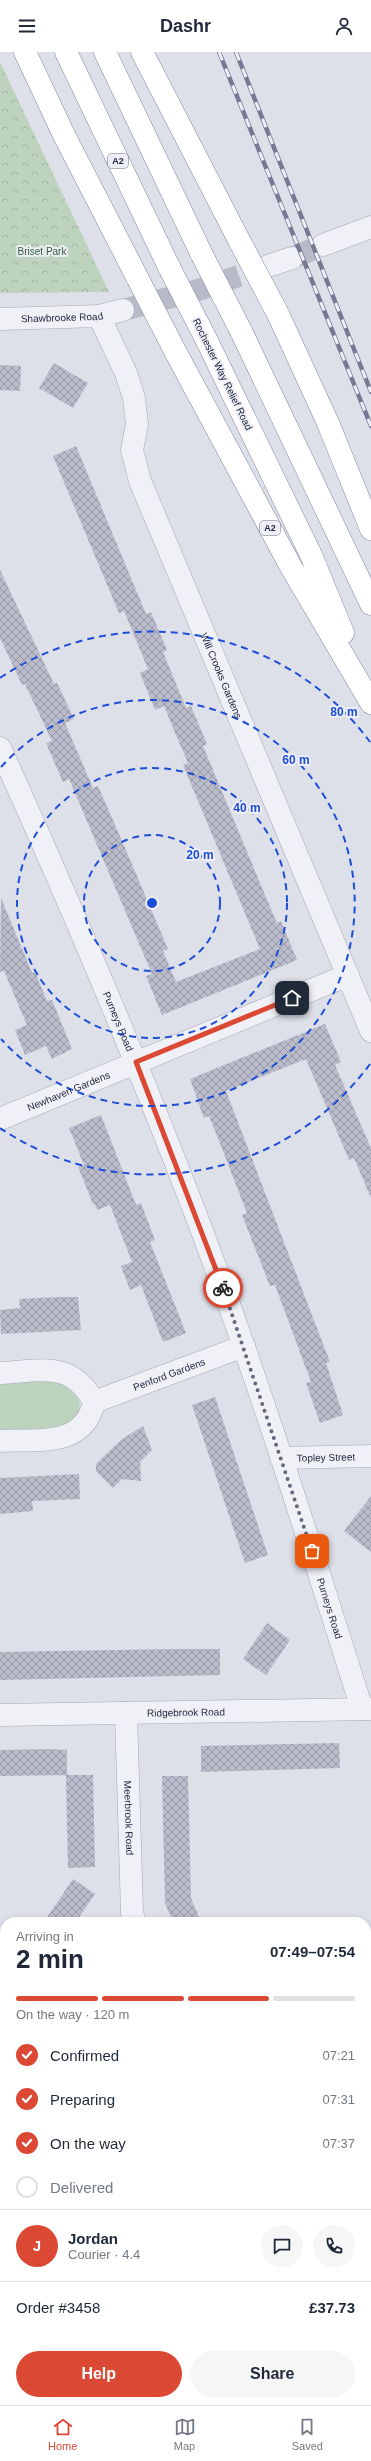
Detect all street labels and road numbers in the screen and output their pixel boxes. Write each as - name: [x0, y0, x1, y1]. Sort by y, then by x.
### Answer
- road number: A2: [108, 154, 128, 168]
- street label: Shawbrooke Road: [21, 310, 104, 324]
- street label: Rochester Way Relief Road: [191, 317, 254, 432]
- road number: A2: [260, 521, 280, 535]
- street label: Will Crooks Gardens: [198, 631, 244, 720]
- street label: Purneys Road: [101, 990, 135, 1053]
- street label: Newhaven Gardens: [26, 1069, 112, 1113]
- street label: Penford Gardens: [132, 1356, 207, 1393]
- street label: Topley Street: [297, 1451, 356, 1464]
- street label: Purneys Road: [315, 1576, 344, 1640]
- street label: Ridgebrook Road: [147, 1706, 225, 1719]
- street label: Meerbrook Road: [122, 1781, 135, 1855]

